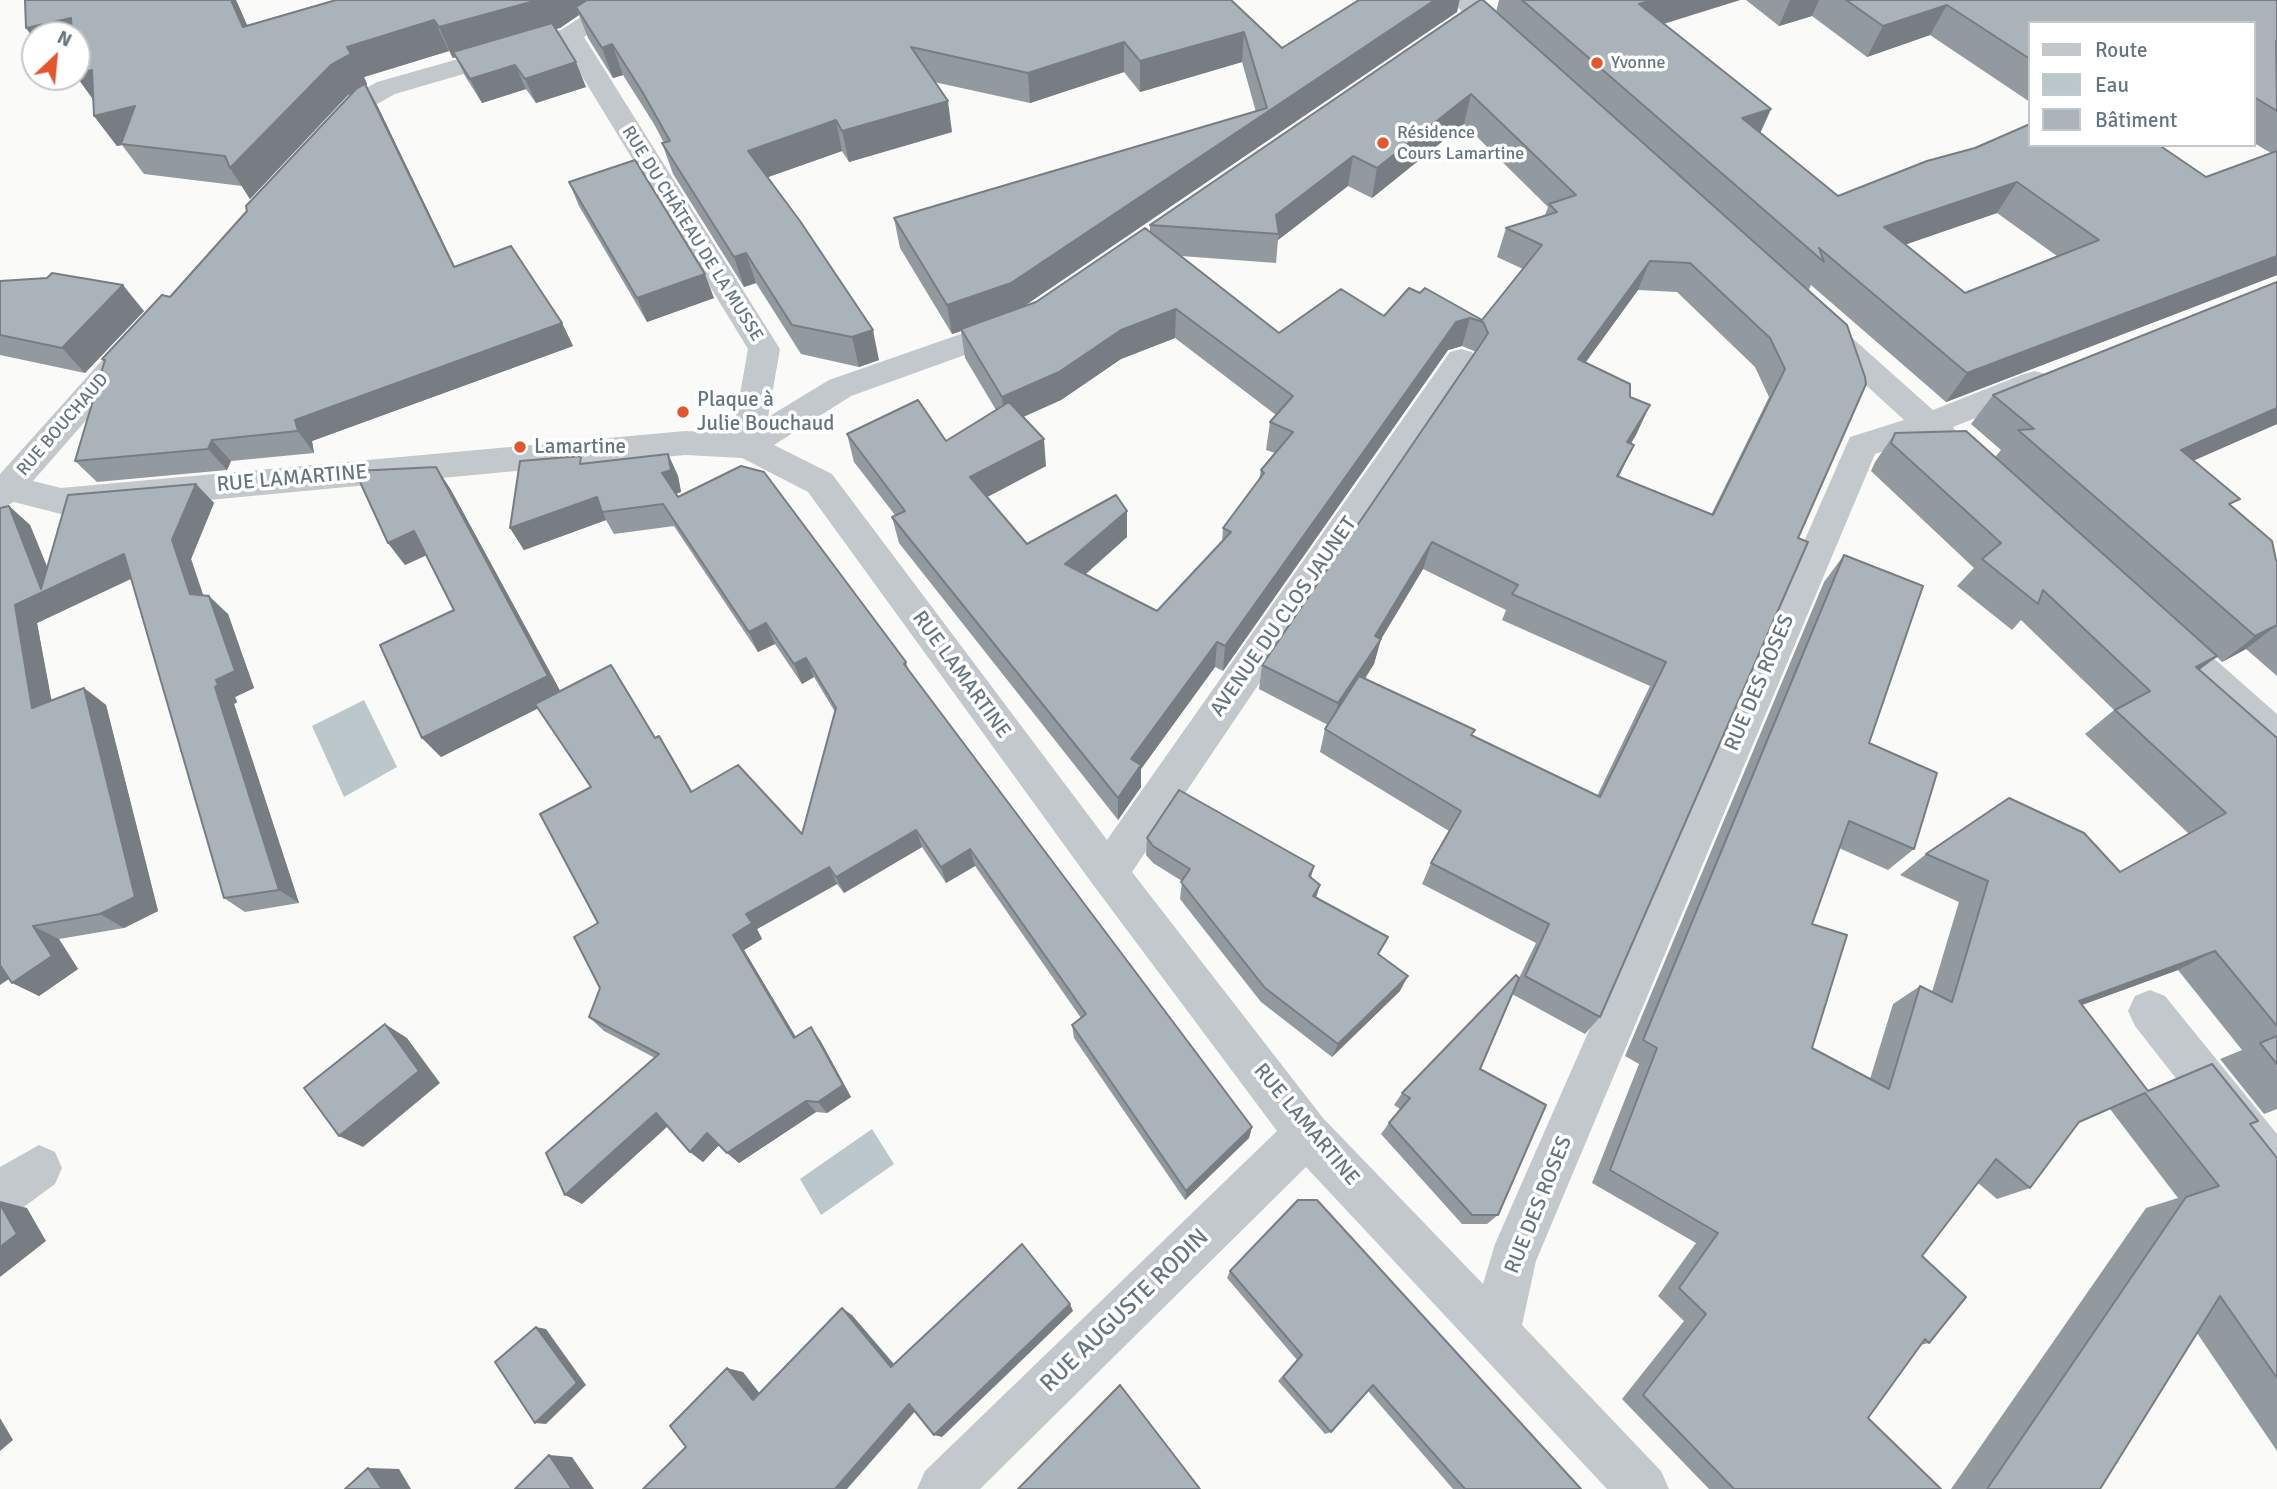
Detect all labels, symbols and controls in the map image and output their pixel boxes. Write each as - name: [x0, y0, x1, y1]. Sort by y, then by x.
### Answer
- north arrow: [21, 21, 91, 91]
- legend: [2028, 21, 2256, 147]
- text: N: [53, 25, 76, 53]
- text: Route: [2095, 37, 2147, 63]
- place label: Yvonne: [1611, 52, 1666, 74]
- marker: Yvonne: [1589, 55, 1605, 71]
- text: Eau: [2095, 72, 2129, 98]
- text: Bâtiment: [2095, 107, 2177, 133]
- street label: RUE DU CHÂTEAU DE LA MUSSE: [617, 122, 767, 346]
- place label: Résidence Cours Lamartine: [1397, 122, 1524, 164]
- marker: Résidence Cours Lamartine: [1375, 135, 1391, 151]
- street label: RUE BOUCHAUD: [13, 369, 113, 481]
- place label: Plaque à Julie Bouchaud: [697, 387, 834, 437]
- marker: Plaque à Julie Bouchaud: [675, 404, 691, 420]
- place label: Lamartine: [534, 434, 626, 460]
- marker: Lamartine: [512, 439, 528, 455]
- street label: RUE LAMARTINE: [216, 460, 368, 498]
- street label: AVENUE DU CLOS JAUNET: [1205, 512, 1363, 722]
- street label: RUE LAMARTINE: [906, 606, 1016, 744]
- street label: RUE DES ROSES: [1720, 611, 1800, 755]
- street label: RUE LAMARTINE: [1248, 1059, 1364, 1191]
- street label: RUE DES ROSES: [1500, 1133, 1578, 1277]
- street label: RUE AUGUSTE RODIN: [1035, 1223, 1215, 1399]

